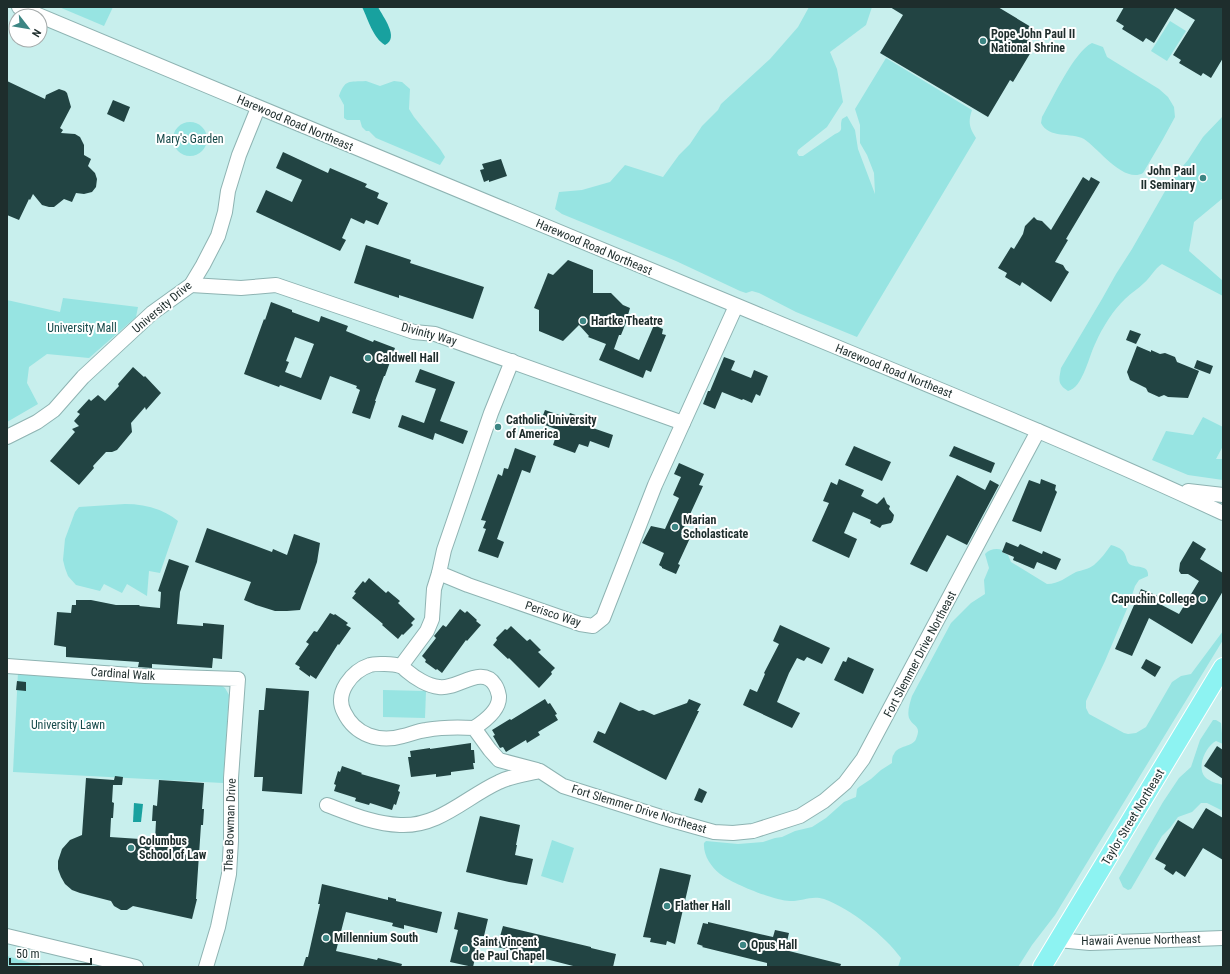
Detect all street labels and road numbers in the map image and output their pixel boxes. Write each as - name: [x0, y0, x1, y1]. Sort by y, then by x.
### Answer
- street label: Harewood Road Northeast: [235, 92, 356, 154]
- street label: Harewood Road Northeast: [534, 216, 655, 278]
- street label: University Drive: [129, 278, 195, 336]
- street label: Divinity Way: [400, 320, 458, 348]
- street label: Harewood Road Northeast: [833, 341, 955, 401]
- street label: Fort Slemmer Drive Northeast: [881, 588, 959, 719]
- street label: Perisco Way: [523, 598, 583, 630]
- street label: Cardinal Walk: [90, 665, 156, 683]
- street label: Taylor Street Northeast: [1099, 766, 1167, 868]
- street label: Thea Bowman Drive: [221, 777, 239, 872]
- street label: Fort Slemmer Drive Northeast: [570, 782, 709, 836]
- street label: Hawaii Avenue Northeast: [1081, 932, 1201, 948]

